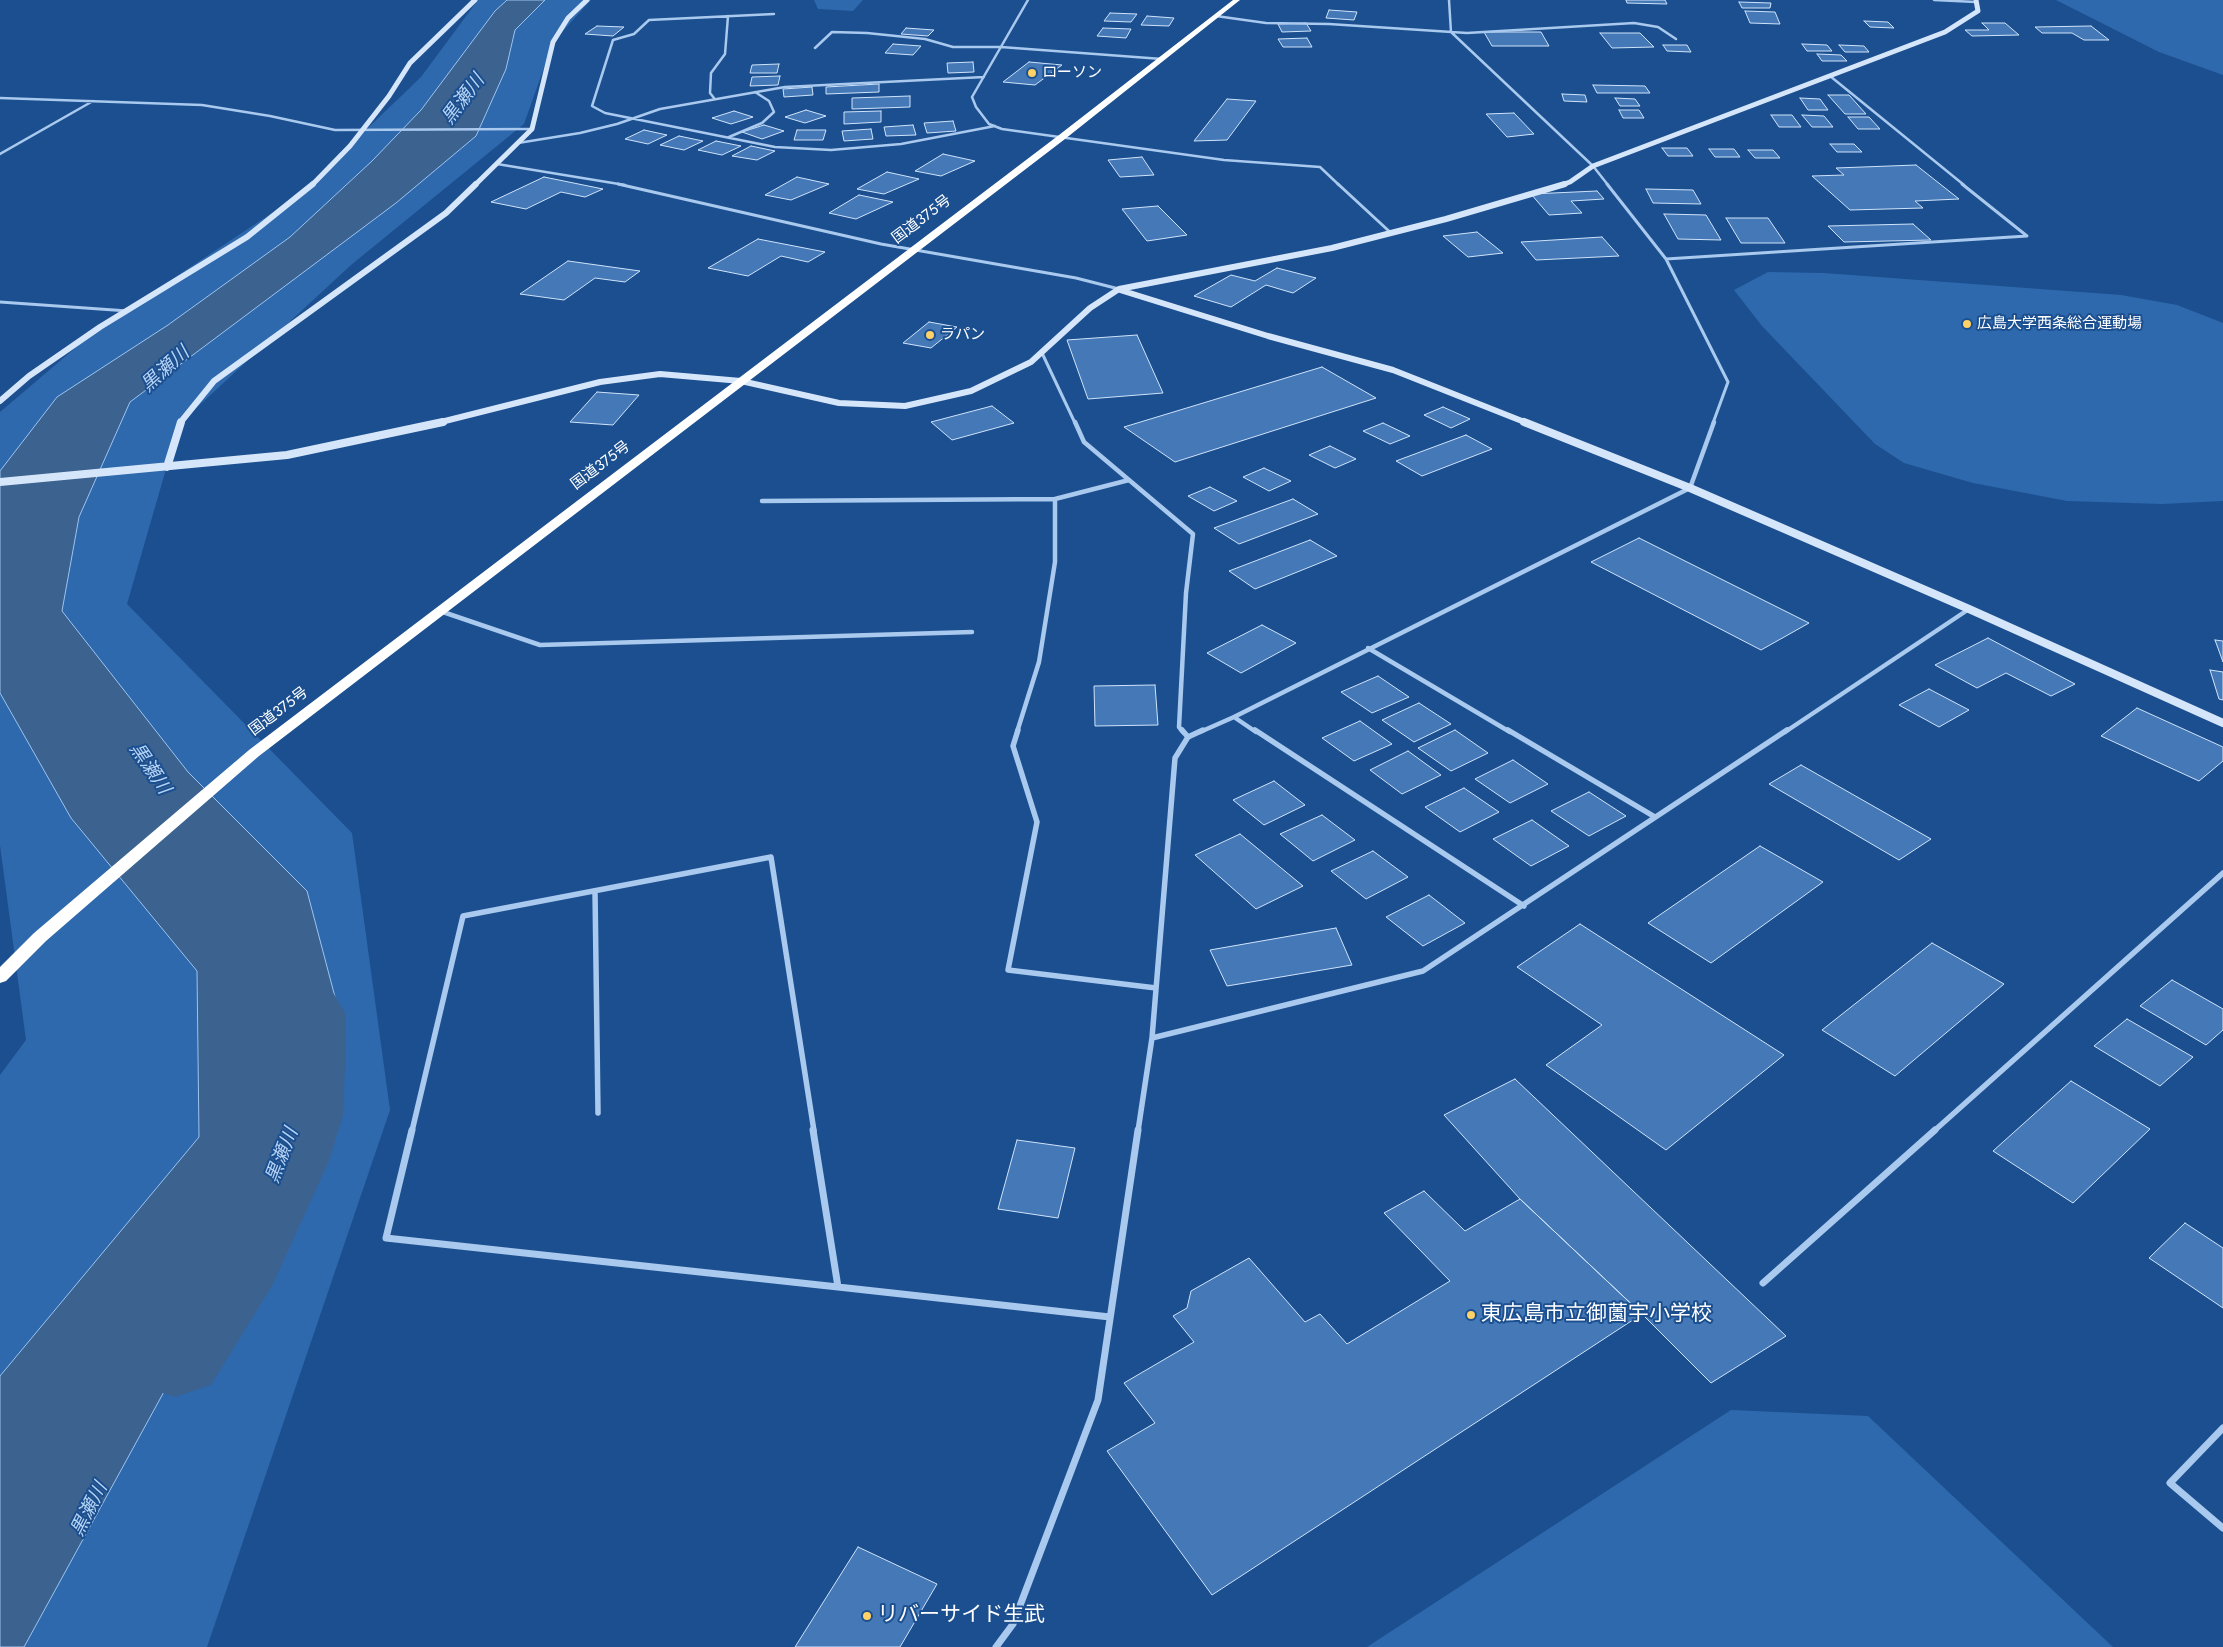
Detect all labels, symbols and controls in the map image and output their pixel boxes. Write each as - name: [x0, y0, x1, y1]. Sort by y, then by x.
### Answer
- place label: ローソン: [1042, 64, 1102, 82]
- marker: ローソン: [1026, 67, 1038, 79]
- water label: 黒瀬川: [438, 70, 490, 130]
- street label: 国道375号: [889, 192, 955, 248]
- place label: 広島大学西条総合運動場: [1977, 315, 2142, 333]
- marker: 広島大学西条総合運動場: [1961, 318, 1973, 330]
- place label: ラパン: [940, 326, 985, 344]
- marker: ラパン: [924, 329, 936, 341]
- water label: 黒瀬川: [137, 342, 195, 398]
- street label: 国道375号: [568, 438, 634, 494]
- street label: 国道375号: [246, 684, 312, 740]
- water label: 黒瀬川: [124, 739, 174, 799]
- water label: 黒瀬川: [262, 1125, 304, 1187]
- place label: 東広島市立御薗宇小学校: [1481, 1302, 1712, 1328]
- marker: 東広島市立御薗宇小学校: [1465, 1309, 1477, 1321]
- water label: 黒瀬川: [67, 1479, 113, 1541]
- place label: リバーサイド生武: [877, 1603, 1045, 1629]
- marker: リバーサイド生武: [861, 1610, 873, 1622]

